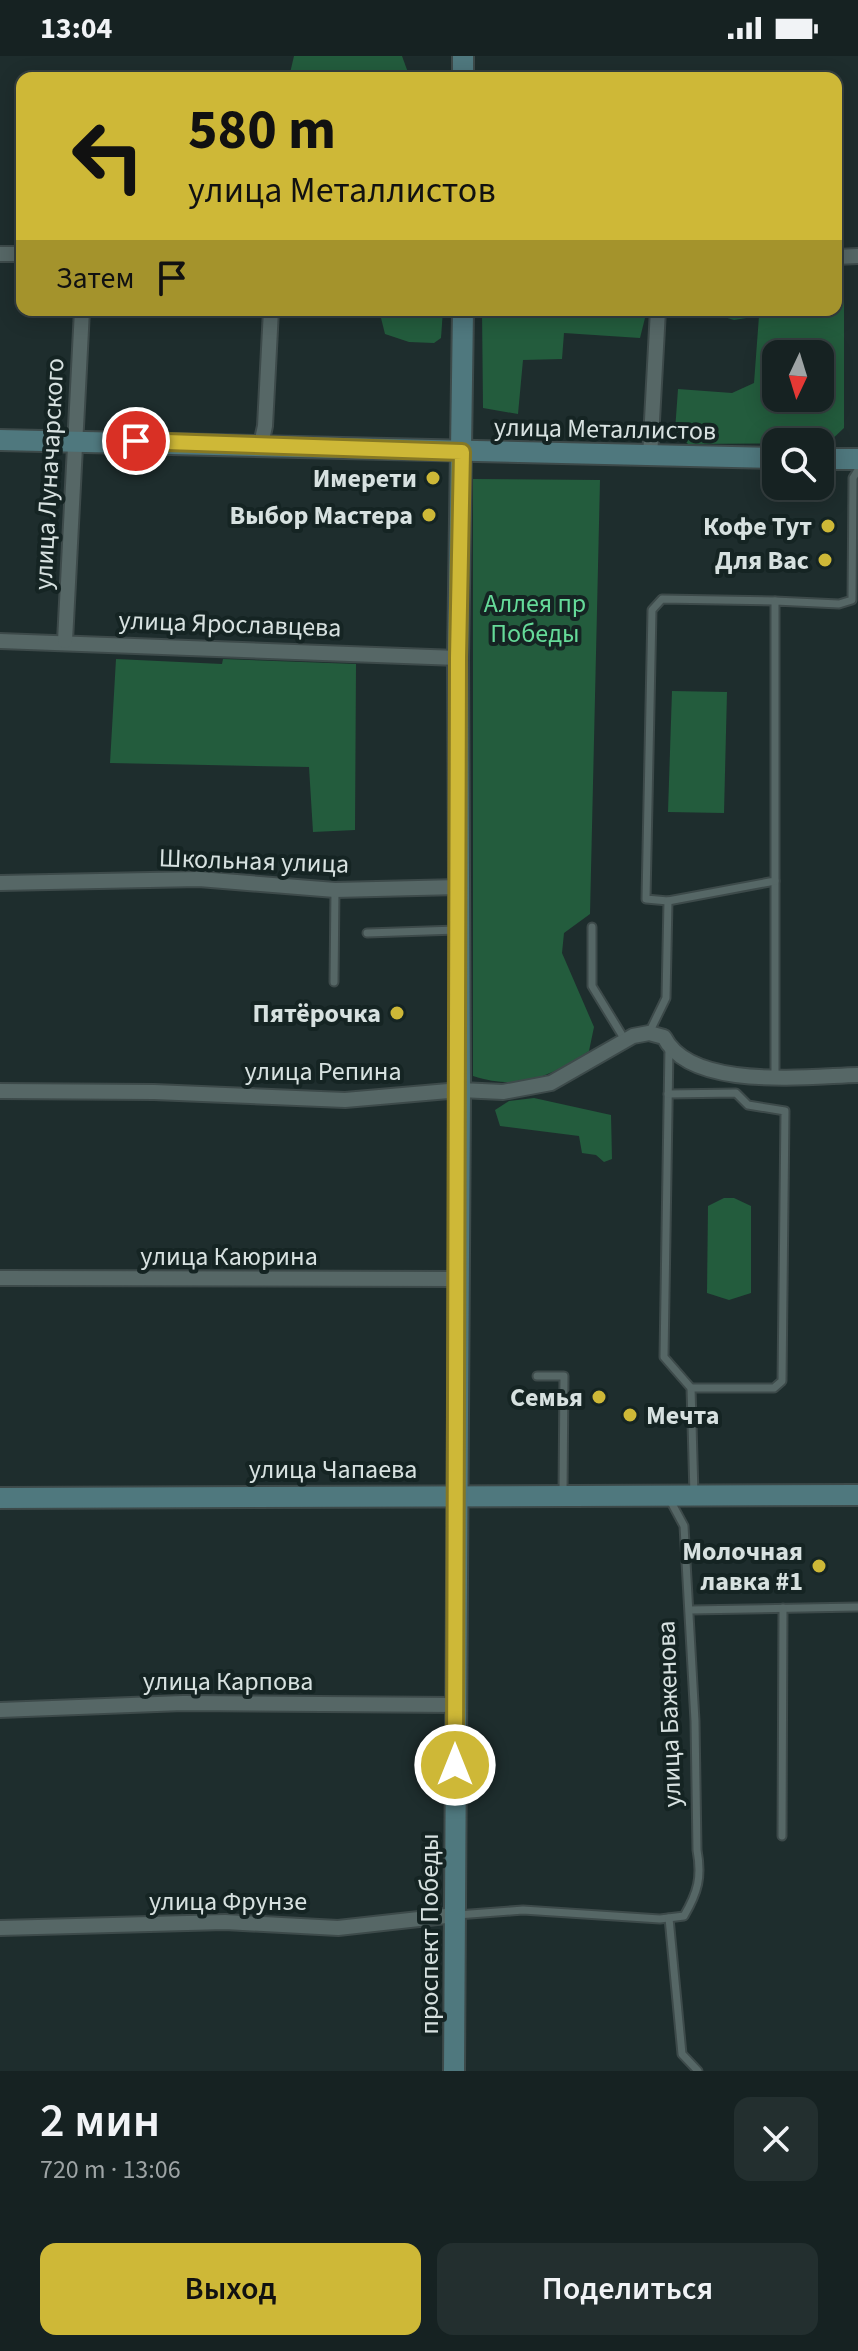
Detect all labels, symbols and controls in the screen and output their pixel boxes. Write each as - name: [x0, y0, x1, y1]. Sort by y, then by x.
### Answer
- text: 13:04: [40, 7, 112, 50]
- text: 580 m: [188, 91, 336, 170]
- icon: left: [56, 104, 160, 208]
- text: улица Металлистов: [188, 165, 496, 216]
- icon: arrive: [150, 256, 194, 300]
- text: Затем: [56, 257, 134, 300]
- north arrow: [762, 340, 834, 412]
- map controls: [762, 340, 834, 500]
- street label: улица Луначарского: [24, 357, 74, 591]
- pin: [102, 407, 170, 475]
- street label: улица Металлистов: [494, 409, 716, 449]
- icon: arrive: [114, 419, 158, 463]
- button: search: [762, 428, 834, 500]
- place label: Имерети: [313, 460, 417, 497]
- marker: Имерети: [424, 469, 442, 487]
- place label: Выбор Мастера: [229, 497, 413, 534]
- marker: Выбор Мастера: [420, 506, 438, 524]
- place label: Кофе Тут: [703, 508, 812, 545]
- marker: Кофе Тут: [819, 517, 837, 535]
- place label: Для Вас: [715, 542, 809, 579]
- marker: Для Вас: [816, 551, 834, 569]
- park label: Аллея пр Победы: [484, 585, 586, 652]
- street label: улица Ярославцева: [118, 602, 342, 646]
- street label: Школьная улица: [158, 839, 350, 883]
- place label: Пятёрочка: [252, 995, 381, 1032]
- marker: Пятёрочка: [388, 1004, 406, 1022]
- street label: улица Репина: [244, 1053, 402, 1090]
- street label: улица Каюрина: [140, 1238, 318, 1275]
- place label: Семья: [510, 1379, 583, 1416]
- marker: Семья: [590, 1388, 608, 1406]
- place label: Мечта: [646, 1397, 720, 1434]
- marker: Мечта: [621, 1406, 639, 1424]
- street label: улица Чапаева: [249, 1451, 417, 1488]
- place label: Молочная лавка #1: [682, 1533, 803, 1600]
- marker: Молочная лавка #1: [810, 1557, 828, 1575]
- street label: улица Баженова: [647, 1620, 691, 1808]
- street label: улица Карпова: [143, 1663, 313, 1700]
- position arrow: [413, 1723, 497, 1807]
- street label: проспект Победы: [411, 1834, 448, 2034]
- street label: улица Фрунзе: [149, 1883, 307, 1920]
- text: 2 мин: [40, 2087, 160, 2155]
- button: close: [734, 2097, 818, 2181]
- text: 720 m · 13:06: [40, 2151, 181, 2188]
- button: Выход: [40, 2243, 421, 2335]
- button: Поделиться: [437, 2243, 818, 2335]

